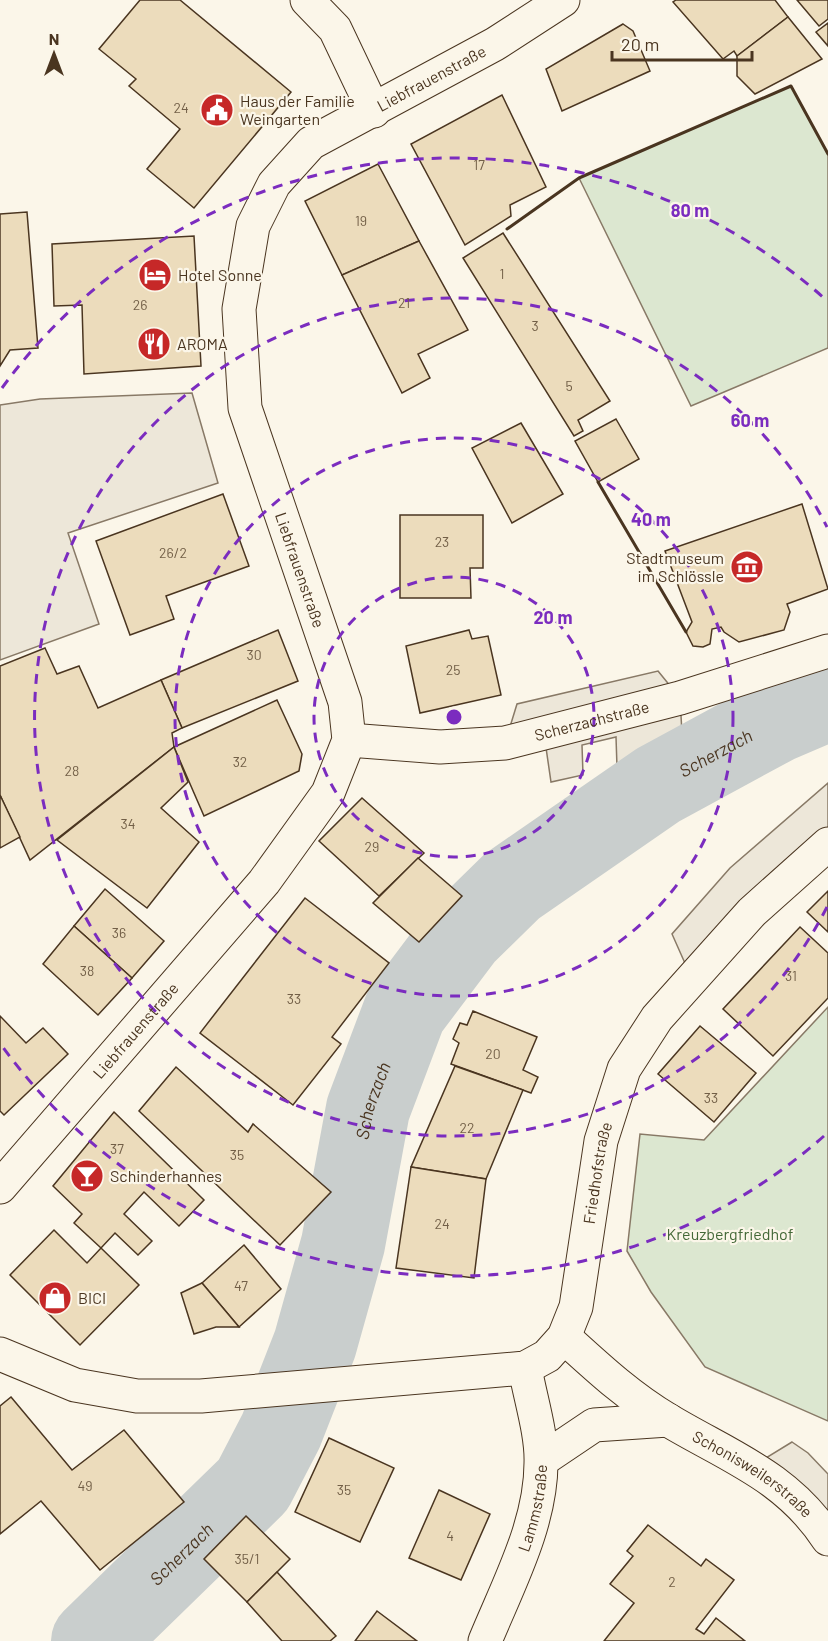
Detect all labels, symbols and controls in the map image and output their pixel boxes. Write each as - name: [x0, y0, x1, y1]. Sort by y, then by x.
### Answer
- north arrow: [24, 24, 84, 84]
- scale bar: [612, 24, 752, 62]
- text: N: [49, 29, 59, 48]
- text: 20 m: [621, 33, 659, 55]
- street label: Liebfrauenstraße: [373, 41, 489, 115]
- place label: Haus der Familie Weingarten: [240, 91, 355, 128]
- public building icon: Haus der Familie Weingarten: [199, 92, 235, 128]
- house number: 24: [173, 99, 189, 116]
- house number: 17: [473, 156, 485, 173]
- text: 80 m: [671, 199, 709, 221]
- house number: 19: [355, 212, 367, 229]
- hotel icon: Hotel Sonne: [137, 257, 173, 293]
- place label: Hotel Sonne: [178, 265, 262, 284]
- house number: 1: [500, 265, 504, 282]
- house number: 21: [398, 294, 410, 311]
- house number: 26: [133, 296, 147, 313]
- house number: 3: [531, 317, 539, 334]
- restaurant icon: AROMA: [136, 326, 172, 362]
- place label: AROMA: [177, 334, 228, 353]
- house number: 5: [565, 377, 573, 394]
- text: 60 m: [731, 409, 769, 431]
- text: 40 m: [631, 508, 671, 530]
- street label: Liebfrauenstraße: [272, 510, 329, 630]
- house number: 23: [435, 533, 449, 550]
- house number: 26/2: [159, 544, 187, 561]
- place label: Stadtmuseum im Schlössle: [626, 548, 724, 585]
- museum icon: Stadtmuseum im Schlössle: [729, 549, 765, 585]
- text: 20 m: [534, 606, 572, 628]
- house number: 30: [246, 646, 262, 663]
- house number: 25: [446, 661, 460, 678]
- street label: Scherzachstraße: [532, 696, 651, 744]
- centre of rings: [444, 707, 464, 727]
- water label: Scherzach: [675, 724, 756, 781]
- house number: 32: [233, 753, 247, 770]
- house number: 28: [65, 762, 79, 779]
- house number: 34: [121, 815, 135, 832]
- house number: 29: [365, 838, 379, 855]
- house number: 36: [112, 924, 126, 941]
- house number: 38: [80, 962, 94, 979]
- house number: 31: [785, 967, 797, 984]
- street label: Liebfrauenstraße: [88, 978, 182, 1082]
- house number: 33: [287, 990, 301, 1007]
- house number: 20: [485, 1045, 501, 1062]
- water label: Scherzach: [351, 1059, 395, 1141]
- house number: 33: [704, 1089, 718, 1106]
- house number: 22: [459, 1119, 475, 1136]
- street label: Friedhofstraße: [579, 1119, 616, 1225]
- house number: 37: [110, 1140, 124, 1157]
- house number: 35: [230, 1146, 244, 1163]
- bar icon: Schinderhannes: [69, 1158, 105, 1194]
- place label: Schinderhannes: [110, 1166, 222, 1185]
- house number: 24: [434, 1215, 450, 1232]
- park label: Kreuzbergfriedhof: [667, 1224, 794, 1243]
- house number: 47: [234, 1277, 248, 1294]
- shop icon: BICI: [37, 1280, 73, 1316]
- place label: BICI: [78, 1288, 106, 1307]
- street label: Schonisweilerstraße: [690, 1426, 817, 1521]
- street label: Lammstraße: [513, 1464, 550, 1554]
- house number: 49: [77, 1477, 93, 1494]
- house number: 35: [337, 1481, 351, 1498]
- water label: Scherzach: [145, 1518, 217, 1590]
- house number: 4: [446, 1527, 454, 1544]
- house number: 35/1: [235, 1550, 259, 1567]
- house number: 2: [668, 1573, 676, 1590]

